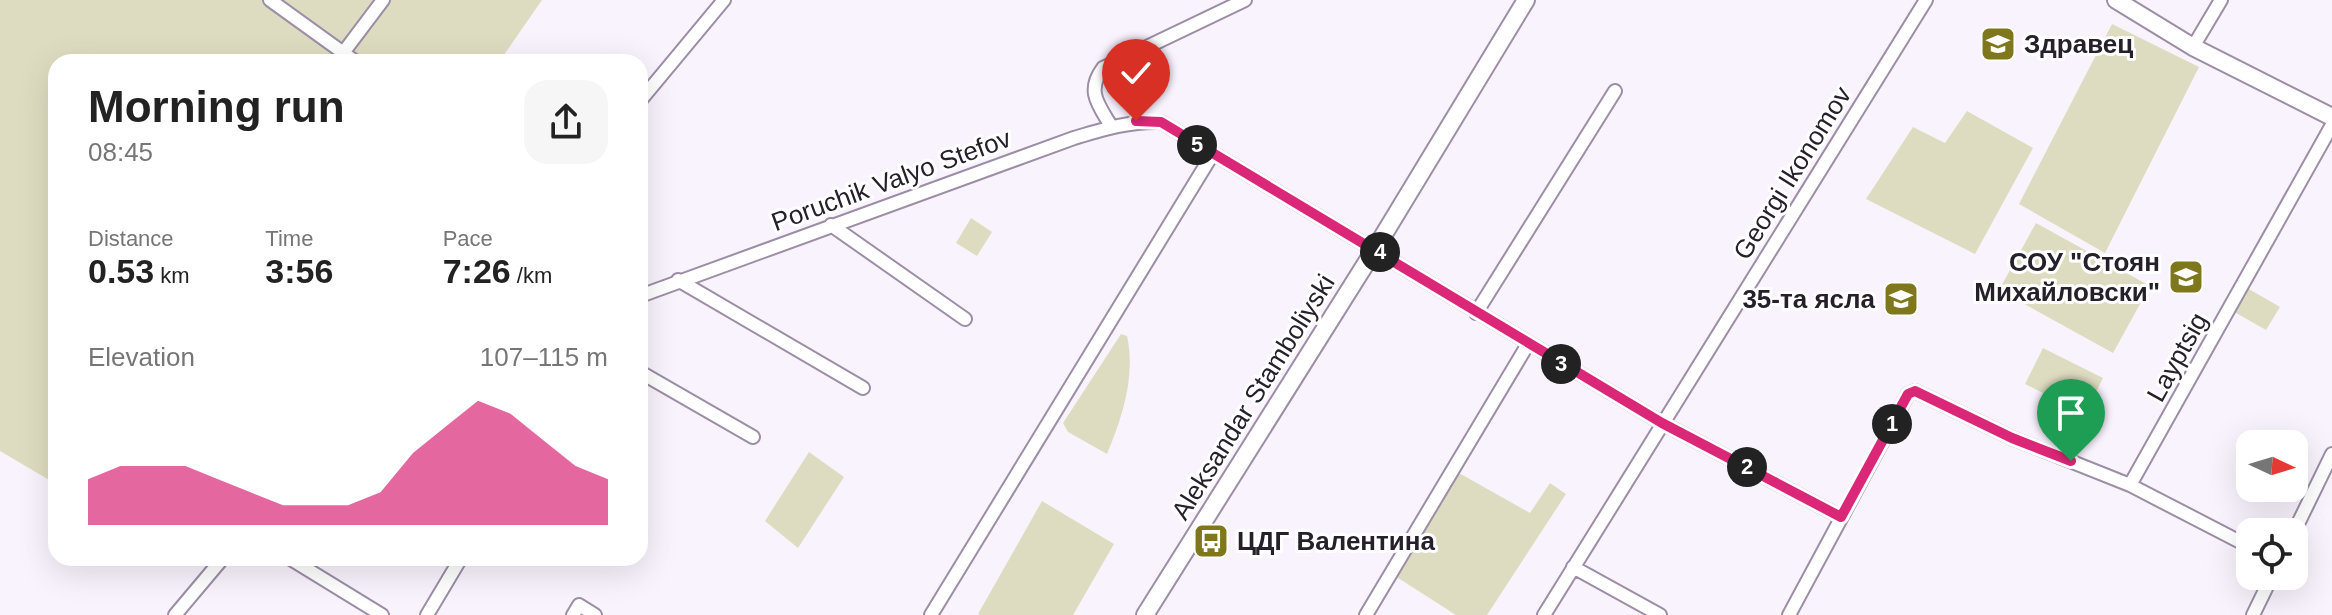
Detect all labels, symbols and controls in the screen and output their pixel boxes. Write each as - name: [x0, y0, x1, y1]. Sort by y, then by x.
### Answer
- school or university icon: Здравец: [1979, 25, 2017, 63]
- place label: Здравец: [2024, 29, 2133, 59]
- pin: [1102, 39, 1170, 121]
- icon: check: [1114, 51, 1158, 95]
- button: share: [524, 80, 608, 164]
- street label: Georgi Ikonomov: [1727, 81, 1857, 265]
- text: Morning run: [88, 82, 345, 131]
- street label: Poruchik Valyo Stefov: [767, 123, 1015, 237]
- pin: 5: [1177, 125, 1217, 165]
- text: 5: [1191, 132, 1203, 157]
- text: 08:45: [88, 137, 153, 167]
- text: Distance: [88, 226, 174, 251]
- text: Time: [265, 226, 313, 251]
- text: Pace: [443, 226, 493, 251]
- pin: 4: [1360, 232, 1400, 272]
- text: 4: [1374, 239, 1386, 264]
- place label: СОУ "Стоян Михайловски": [1974, 247, 2160, 307]
- text: 0.53: [88, 252, 154, 290]
- text: 3:56: [265, 252, 333, 290]
- text: 7:26: [443, 252, 511, 290]
- school or university icon: СОУ "Стоян Михайловски": [2167, 258, 2205, 296]
- text: km: [154, 263, 190, 288]
- text: /km: [511, 263, 552, 288]
- street label: Aleksandar Stamboliyski: [1165, 269, 1341, 525]
- school or university icon: 35-та ясла: [1882, 280, 1920, 318]
- place label: 35-та ясла: [1742, 284, 1876, 314]
- street label: Layptsig: [2140, 307, 2214, 407]
- text: Elevation: [88, 342, 195, 372]
- text: 107–115 m: [480, 342, 608, 372]
- pin: 3: [1541, 344, 1581, 384]
- text: 3: [1555, 351, 1567, 376]
- pin: [2037, 379, 2105, 461]
- icon: arrive: [2049, 391, 2093, 435]
- pin: 1: [1872, 404, 1912, 444]
- text: 1: [1886, 411, 1898, 436]
- north arrow: [2236, 430, 2308, 502]
- map controls: [2236, 430, 2308, 590]
- pin: 2: [1727, 447, 1767, 487]
- text: 2: [1741, 454, 1753, 479]
- button: locate: [2236, 518, 2308, 590]
- bus stop icon: ЦДГ Валентина: [1192, 522, 1230, 560]
- place label: ЦДГ Валентина: [1237, 526, 1435, 556]

